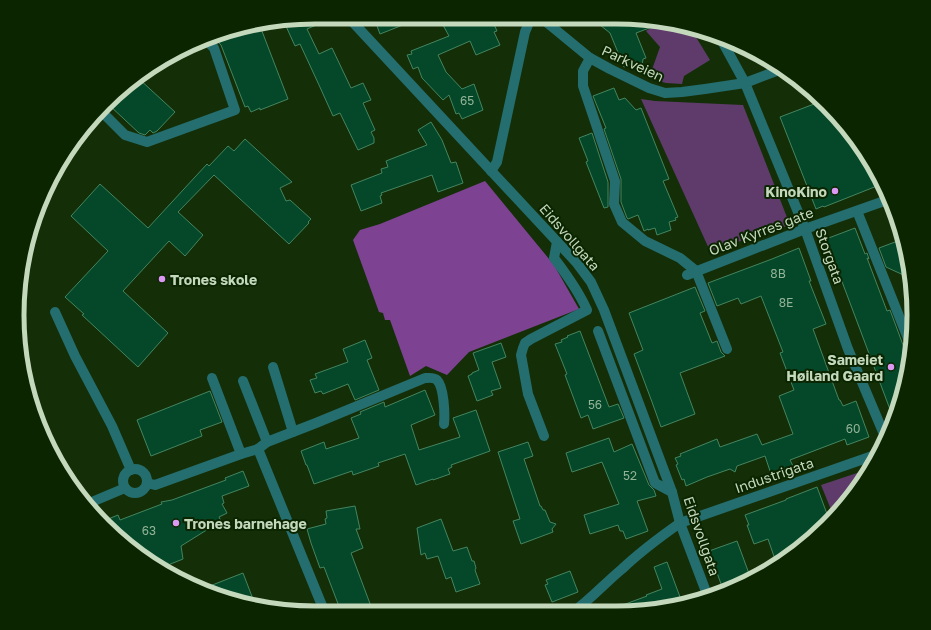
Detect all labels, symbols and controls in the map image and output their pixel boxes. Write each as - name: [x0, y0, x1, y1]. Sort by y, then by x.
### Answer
- street label: Parkveien: [599, 41, 667, 85]
- house number: 65: [460, 93, 474, 108]
- place label: KinoKino: [765, 183, 827, 200]
- marker: KinoKino: [830, 186, 840, 196]
- street label: Eidsvollgata: [536, 200, 604, 274]
- street label: Olav Kyrres gate: [706, 203, 816, 259]
- street label: Storgata: [812, 226, 848, 286]
- house number: 8B: [770, 266, 786, 281]
- place label: Trones skole: [170, 271, 257, 288]
- marker: Trones skole: [157, 274, 167, 284]
- house number: 8E: [779, 295, 793, 310]
- place label: Sameiet Høiland Gaard: [786, 351, 883, 384]
- marker: Sameiet Høiland Gaard: [886, 362, 896, 372]
- house number: 56: [588, 397, 602, 412]
- house number: 60: [846, 421, 860, 436]
- street label: Industrigata: [732, 454, 816, 496]
- house number: 52: [623, 468, 637, 483]
- street label: Eidsvollgata: [680, 494, 724, 578]
- place label: Trones barnehage: [184, 515, 307, 532]
- marker: Trones barnehage: [171, 518, 181, 528]
- house number: 63: [142, 523, 156, 538]

